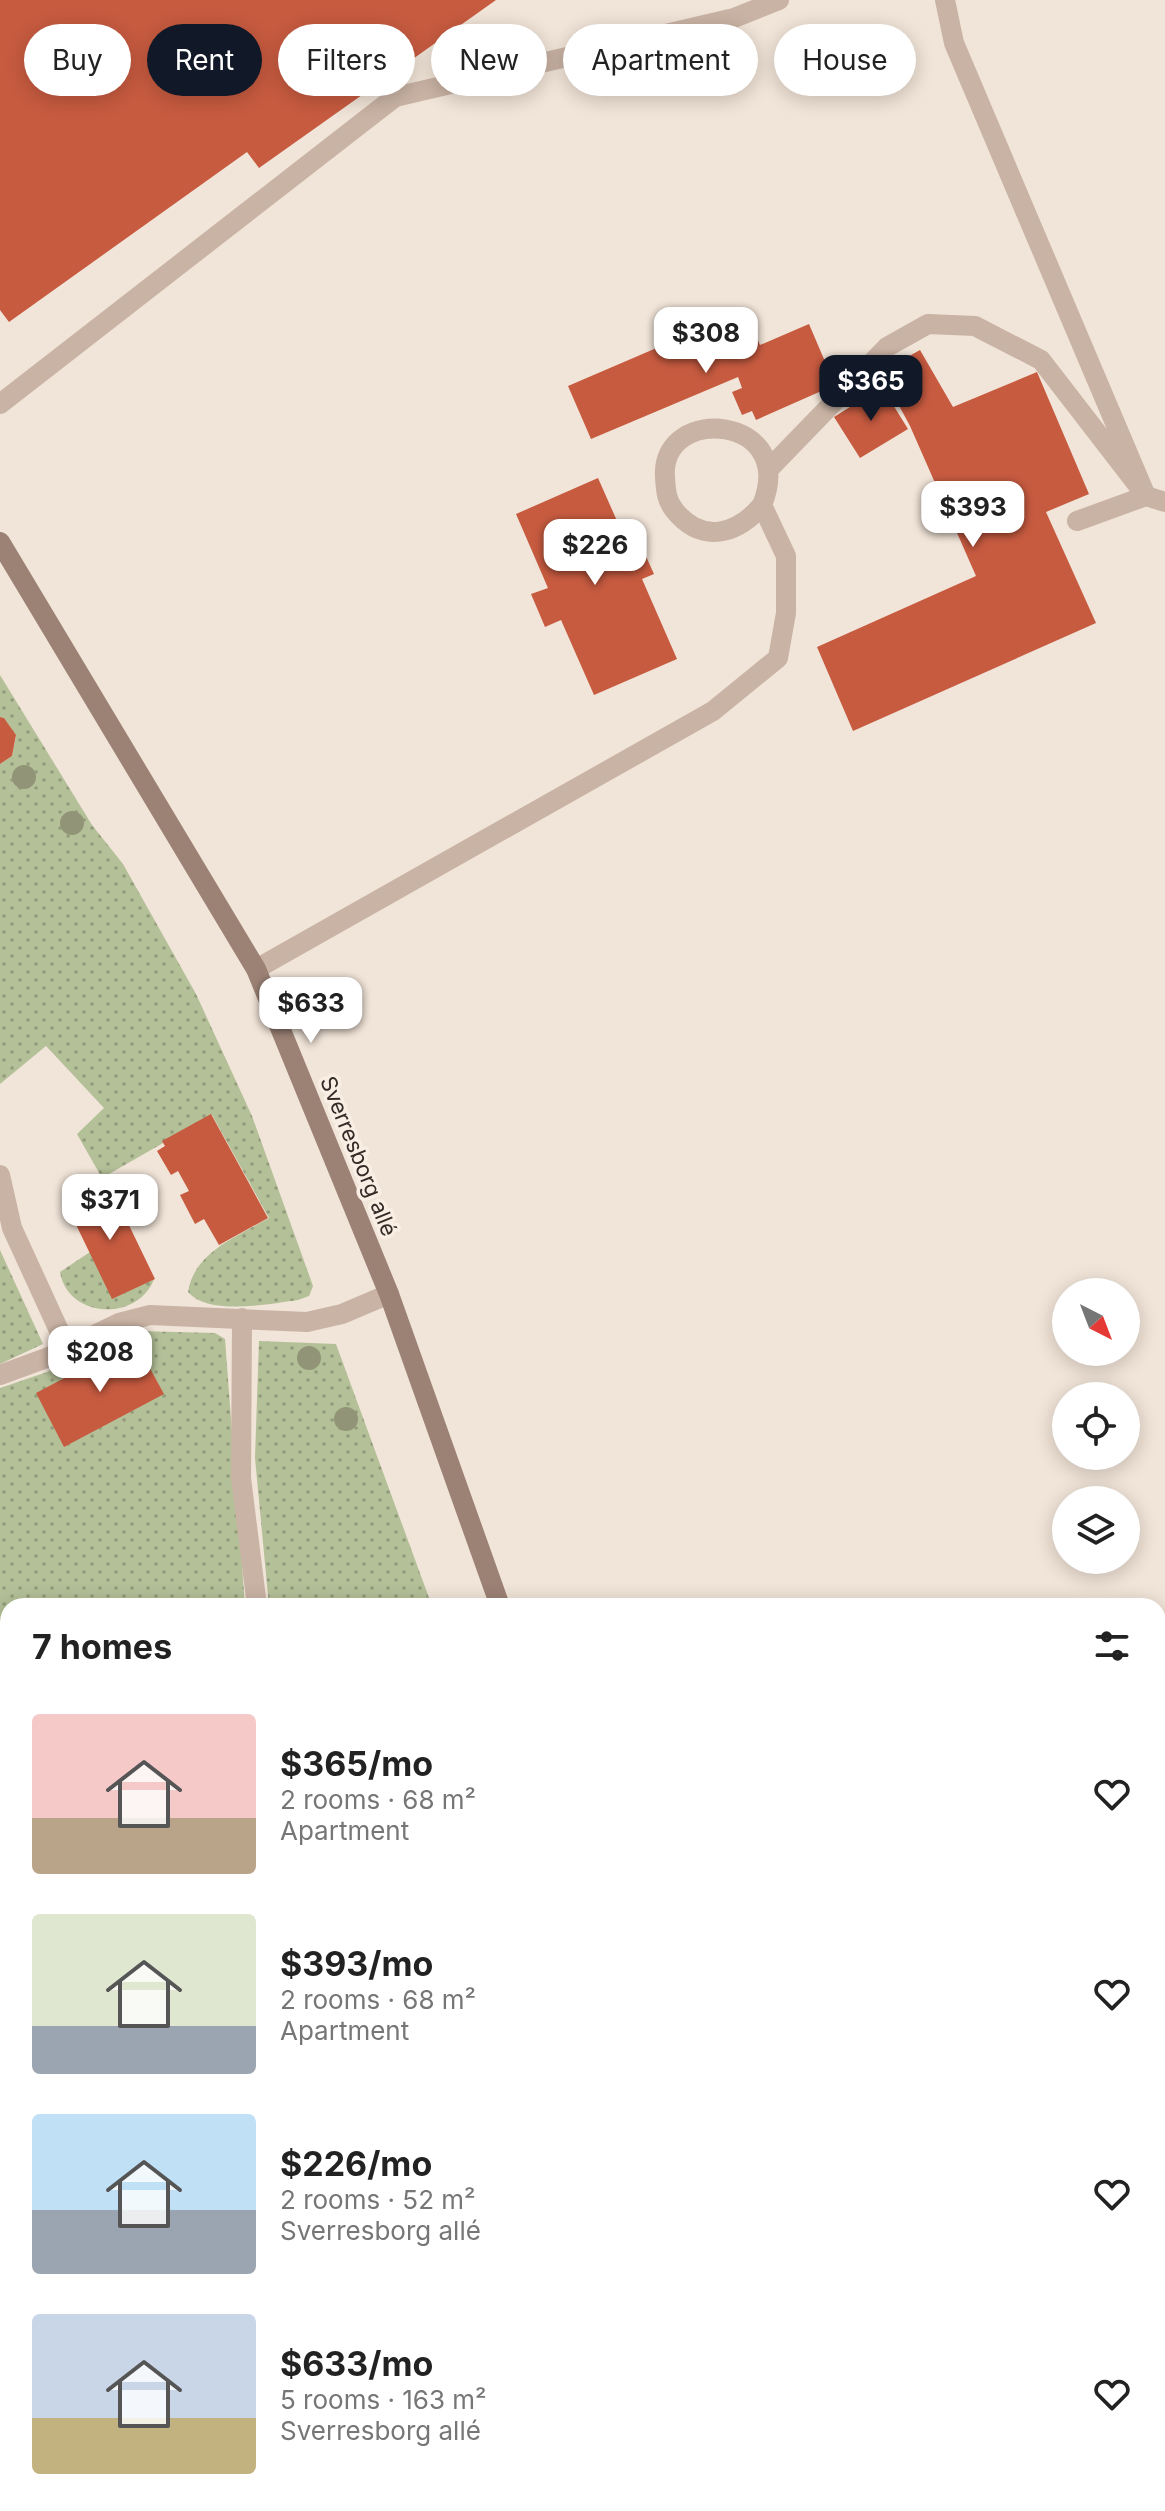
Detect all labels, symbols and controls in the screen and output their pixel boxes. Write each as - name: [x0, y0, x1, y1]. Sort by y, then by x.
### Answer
- chip: Buy: [24, 24, 131, 96]
- chip: Rent: [147, 24, 262, 96]
- chip: Filters: [278, 24, 415, 96]
- chip: New: [431, 24, 547, 96]
- chip: Apartment: [563, 24, 758, 96]
- chip: House: [774, 24, 916, 96]
- pin: $308: [659, 307, 753, 375]
- text: $308: [672, 317, 740, 348]
- pin: $365: [824, 355, 918, 423]
- text: $365: [837, 365, 905, 396]
- pin: $393: [926, 481, 1020, 549]
- text: $393: [939, 491, 1007, 522]
- pin: $226: [548, 519, 642, 587]
- text: $226: [562, 529, 628, 560]
- pin: $633: [264, 977, 358, 1045]
- text: $633: [277, 987, 345, 1018]
- street label: Sverresborg allé: [315, 1072, 403, 1240]
- pin: $371: [63, 1174, 157, 1242]
- text: $371: [80, 1184, 140, 1215]
- north arrow: [1052, 1278, 1140, 1366]
- map controls: [1052, 1278, 1140, 1574]
- pin: $208: [53, 1326, 147, 1394]
- text: $208: [66, 1336, 134, 1367]
- button: locate: [1052, 1382, 1140, 1470]
- button: layers: [1052, 1486, 1140, 1574]
- icon: filters: [1090, 1624, 1134, 1668]
- text: 7 homes: [32, 1626, 172, 1667]
- text: $365/mo: [280, 1743, 433, 1784]
- icon: home: [96, 1746, 192, 1842]
- icon: heart: [1090, 1772, 1134, 1816]
- text: 2 rooms · 68 m²: [280, 1784, 476, 1815]
- text: Apartment: [280, 1815, 409, 1846]
- text: $393/mo: [280, 1943, 433, 1984]
- icon: home: [96, 1946, 192, 2042]
- icon: heart: [1090, 1972, 1134, 2016]
- text: 2 rooms · 68 m²: [280, 1984, 476, 2015]
- text: Apartment: [280, 2015, 409, 2046]
- text: $226/mo: [280, 2143, 432, 2184]
- icon: home: [96, 2146, 192, 2242]
- icon: heart: [1090, 2172, 1134, 2216]
- text: 2 rooms · 52 m²: [280, 2184, 476, 2215]
- text: Sverresborg allé: [280, 2215, 481, 2246]
- text: $633/mo: [280, 2343, 433, 2384]
- icon: home: [96, 2346, 192, 2442]
- icon: heart: [1090, 2372, 1134, 2416]
- text: 5 rooms · 163 m²: [280, 2384, 487, 2415]
- text: Sverresborg allé: [280, 2415, 481, 2446]

